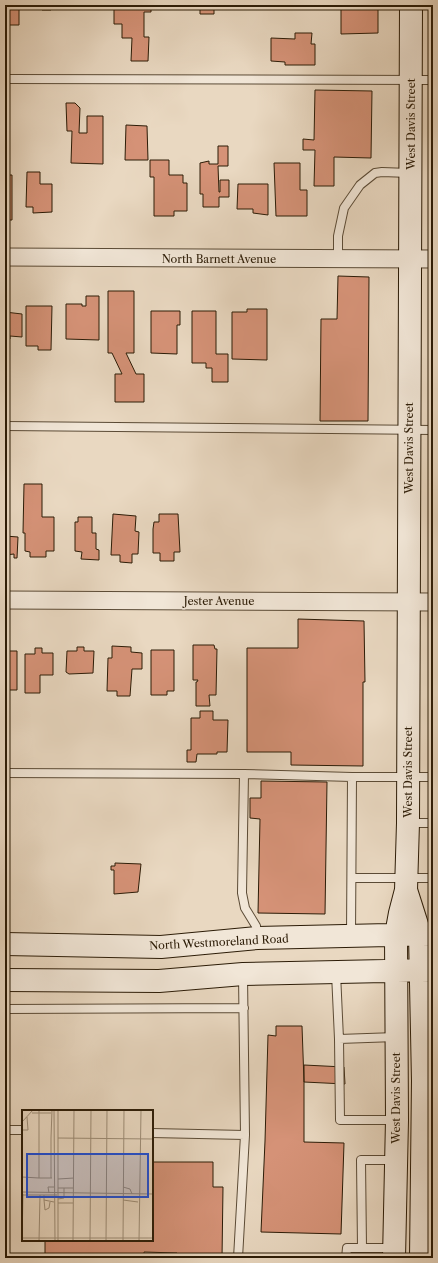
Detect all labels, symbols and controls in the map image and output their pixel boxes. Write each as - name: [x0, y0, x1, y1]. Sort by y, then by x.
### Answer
- street label: West Davis Street: [404, 78, 418, 171]
- street label: North Barnett Avenue: [162, 252, 276, 266]
- street label: West Davis Street: [402, 402, 416, 495]
- street label: Jester Avenue: [182, 594, 254, 608]
- street label: West Davis Street: [401, 726, 415, 819]
- street label: North Westmoreland Road: [149, 931, 289, 953]
- street label: West Davis Street: [389, 1052, 403, 1145]
- inset map: [22, 1110, 153, 1241]

